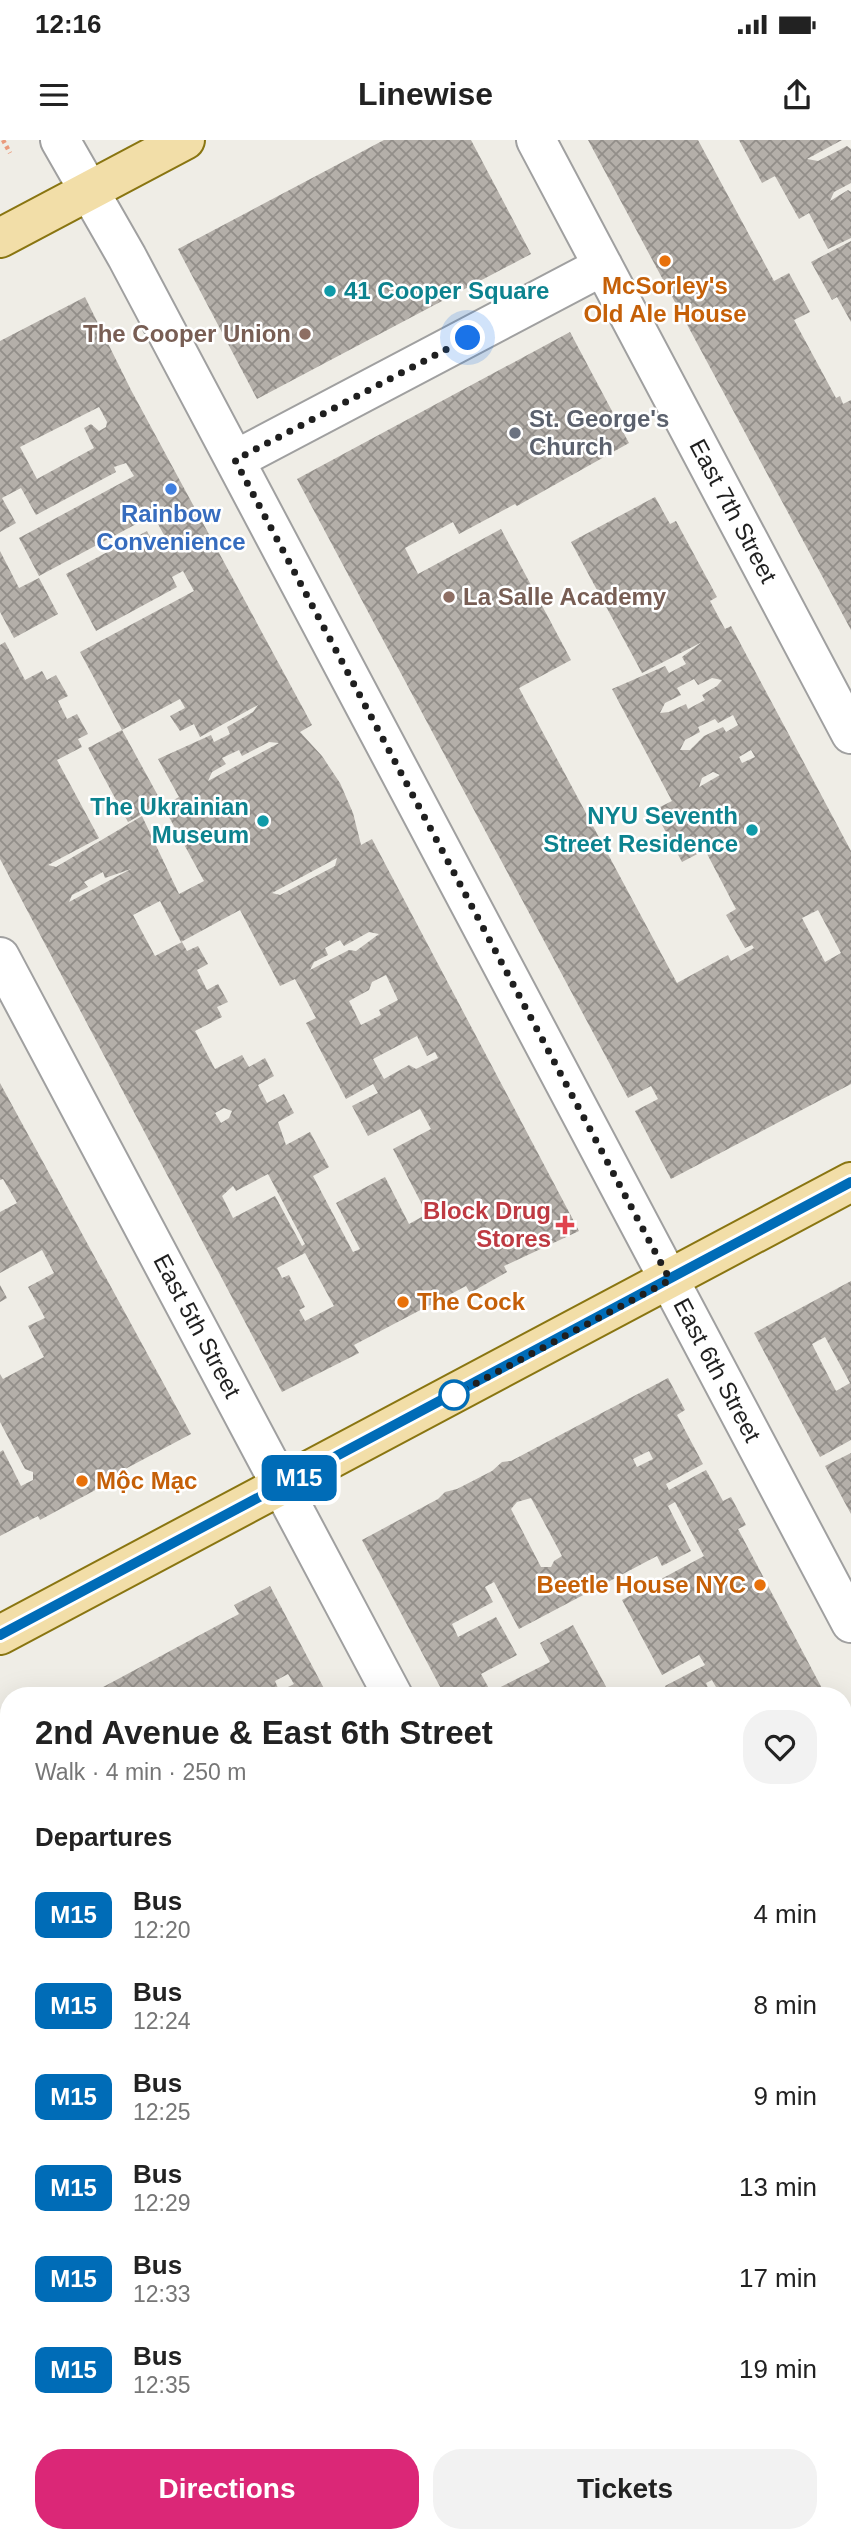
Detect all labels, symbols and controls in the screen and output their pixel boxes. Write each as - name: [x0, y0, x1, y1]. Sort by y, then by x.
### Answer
- text: 12:16: [35, 9, 102, 39]
- icon: menu: [35, 76, 73, 114]
- text: Linewise: [358, 76, 493, 112]
- icon: share: [778, 76, 816, 114]
- marker: McSorley's Old Ale House: [657, 253, 673, 269]
- place label: McSorley's Old Ale House: [583, 272, 747, 327]
- place label: 41 Cooper Square: [344, 277, 549, 304]
- marker: 41 Cooper Square: [322, 283, 338, 299]
- place label: The Cooper Union: [83, 320, 291, 347]
- your location: [450, 320, 485, 355]
- marker: The Cooper Union: [297, 326, 313, 342]
- place label: St. George's Church: [529, 405, 669, 460]
- marker: St. George's Church: [507, 425, 523, 441]
- street label: East 7th Street: [684, 434, 783, 587]
- marker: Rainbow Convenience: [163, 481, 179, 497]
- place label: Rainbow Convenience: [96, 500, 246, 555]
- place label: La Salle Academy: [463, 583, 667, 610]
- marker: La Salle Academy: [441, 589, 457, 605]
- place label: The Ukrainian Museum: [90, 793, 249, 848]
- place label: NYU Seventh Street Residence: [543, 802, 738, 857]
- marker: The Ukrainian Museum: [255, 813, 271, 829]
- marker: NYU Seventh Street Residence: [744, 822, 760, 838]
- place label: Block Drug Stores: [423, 1197, 551, 1252]
- marker: Block Drug Stores: [557, 1217, 573, 1233]
- street label: East 5th Street: [148, 1249, 247, 1402]
- place label: The Cock: [417, 1288, 526, 1315]
- street label: East 6th Street: [668, 1293, 767, 1446]
- marker: The Cock: [395, 1294, 411, 1310]
- unlabelled marker: [439, 1380, 469, 1410]
- line badge: M15: [259, 1455, 339, 1501]
- text: M15: [276, 1464, 322, 1491]
- place label: Mộc Mạc: [96, 1467, 197, 1494]
- marker: Mộc Mạc: [74, 1473, 90, 1489]
- place label: Beetle House NYC: [537, 1571, 746, 1598]
- marker: Beetle House NYC: [752, 1577, 768, 1593]
- button: heart: [743, 1710, 817, 1784]
- text: 2nd Avenue & East 6th Street: [35, 1714, 493, 1751]
- text: Walk · 4 min · 250 m: [35, 1759, 246, 1785]
- text: Departures: [35, 1822, 172, 1852]
- text: Bus: [133, 1886, 182, 1916]
- text: 4 min: [753, 1899, 817, 1929]
- text: M15: [50, 1901, 97, 1928]
- text: 12:20: [133, 1917, 191, 1943]
- text: Bus: [133, 1977, 182, 2007]
- text: 8 min: [753, 1990, 817, 2020]
- text: M15: [50, 1992, 97, 2019]
- text: 12:24: [133, 2008, 191, 2034]
- text: Bus: [133, 2068, 182, 2098]
- text: 9 min: [753, 2081, 817, 2111]
- text: M15: [50, 2083, 97, 2110]
- text: 12:25: [133, 2099, 191, 2125]
- text: Bus: [133, 2159, 182, 2189]
- text: 13 min: [739, 2172, 817, 2202]
- text: M15: [50, 2174, 97, 2201]
- text: 12:29: [133, 2190, 191, 2216]
- text: Bus: [133, 2250, 182, 2280]
- text: 17 min: [739, 2263, 817, 2293]
- text: M15: [50, 2265, 97, 2292]
- text: 12:33: [133, 2281, 191, 2307]
- text: Bus: [133, 2341, 182, 2371]
- text: 19 min: [739, 2354, 817, 2384]
- text: M15: [50, 2356, 97, 2383]
- text: 12:35: [133, 2372, 191, 2398]
- button: Directions: [35, 2449, 419, 2529]
- button: Tickets: [433, 2449, 817, 2529]

